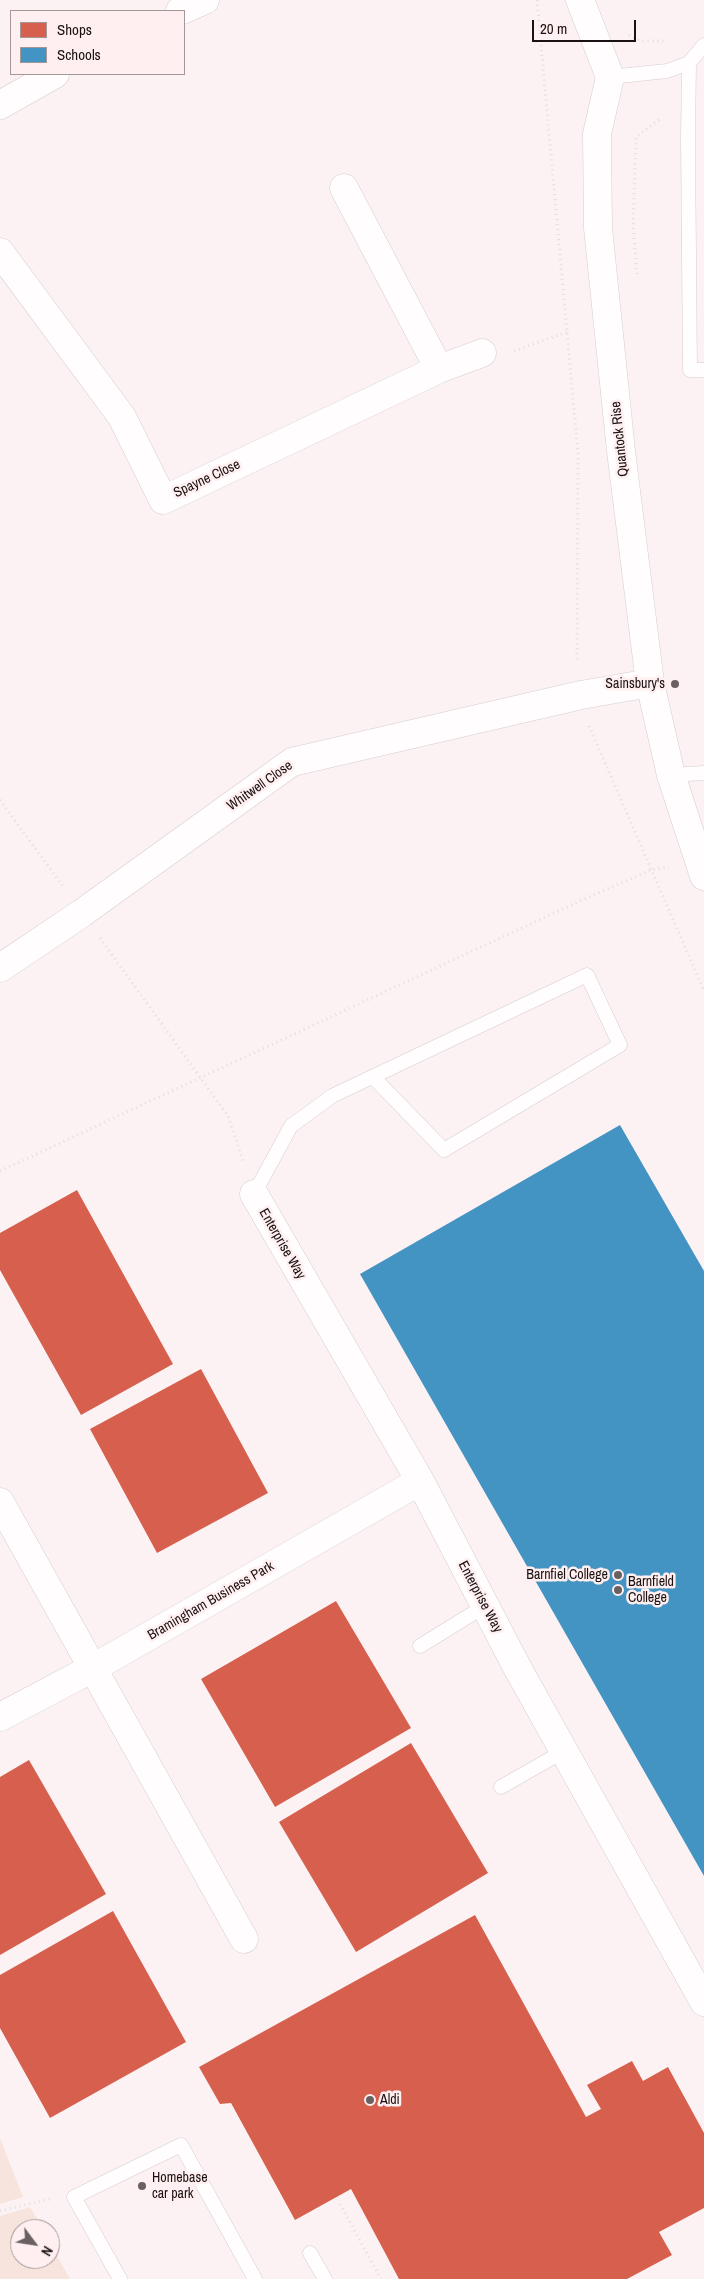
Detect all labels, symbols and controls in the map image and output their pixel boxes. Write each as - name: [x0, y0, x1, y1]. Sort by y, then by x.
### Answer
- legend: [10, 10, 185, 75]
- scale bar: [534, 10, 638, 42]
- text: 20 m: [540, 18, 567, 39]
- text: Shops: [57, 19, 92, 40]
- text: Schools: [57, 44, 101, 65]
- street label: Quantock Rise: [608, 400, 632, 478]
- street label: Spayne Close: [171, 456, 243, 502]
- place label: Sainsbury's: [605, 676, 665, 692]
- marker: Sainsbury's: [669, 678, 681, 690]
- street label: Whitwell Close: [224, 757, 296, 815]
- street label: Enterprise Way: [255, 1206, 309, 1282]
- street label: Bramingham Business Park: [145, 1558, 277, 1644]
- street label: Enterprise Way: [454, 1558, 506, 1636]
- place label: Barnfiel College: [526, 1567, 608, 1583]
- marker: Barnfiel College: [612, 1569, 624, 1581]
- place label: Barnfield College: [628, 1574, 674, 1606]
- marker: Barnfield College: [612, 1584, 624, 1596]
- place label: Aldi: [380, 2092, 400, 2108]
- marker: Aldi: [364, 2094, 376, 2106]
- place label: Homebase car park: [152, 2170, 208, 2202]
- marker: Homebase car park: [136, 2180, 148, 2192]
- north arrow: [10, 2219, 60, 2269]
- text: N: [37, 2243, 57, 2259]

